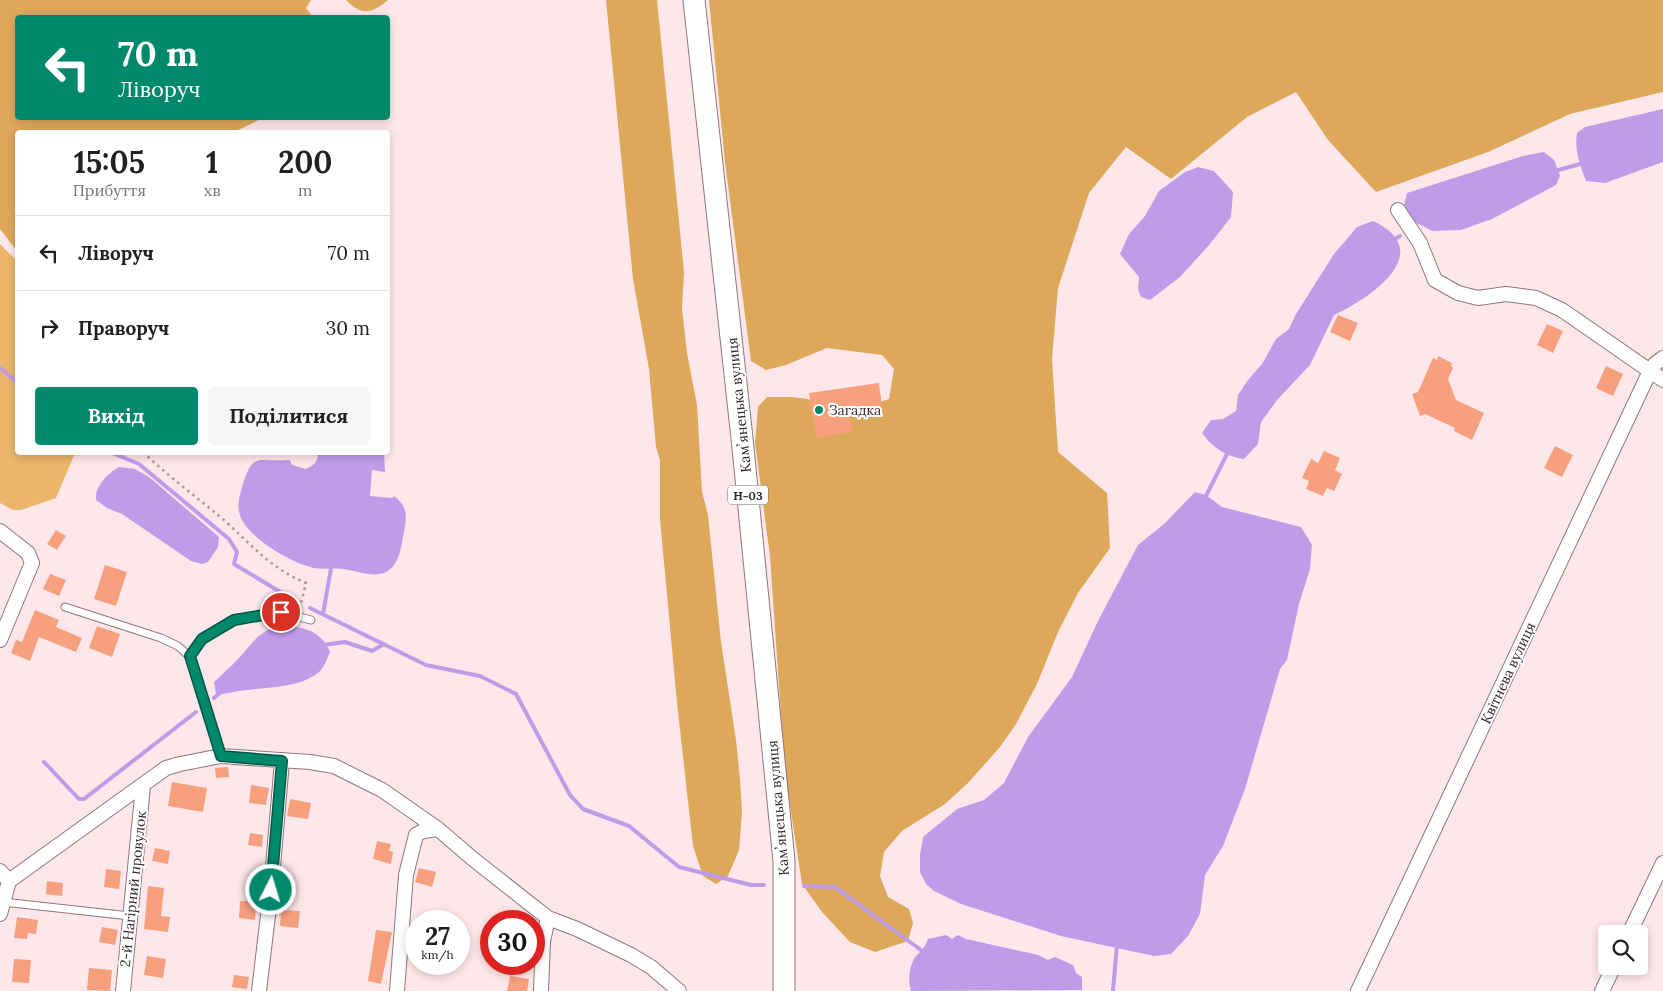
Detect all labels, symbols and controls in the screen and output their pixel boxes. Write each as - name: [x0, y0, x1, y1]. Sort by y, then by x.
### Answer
- text: 70 m: [118, 31, 198, 76]
- icon: left: [35, 35, 100, 100]
- text: Ліворуч: [118, 75, 201, 103]
- text: 15:05: [74, 143, 145, 181]
- text: 1: [206, 143, 218, 181]
- text: 200: [278, 143, 332, 181]
- text: Прибуття: [73, 180, 146, 200]
- text: хв: [204, 180, 220, 200]
- text: m: [298, 180, 312, 200]
- icon: left: [35, 239, 63, 267]
- text: Ліворуч: [78, 241, 154, 265]
- text: 70 m: [327, 241, 370, 265]
- icon: right: [35, 314, 63, 342]
- text: Праворуч: [78, 316, 169, 340]
- text: 30 m: [326, 316, 370, 340]
- street label: Камʼянецька вулиця: [723, 337, 755, 473]
- button: Вихід: [35, 387, 198, 445]
- button: Поділитися: [208, 387, 370, 445]
- place label: Загадка: [829, 401, 881, 419]
- marker: Загадка: [813, 404, 825, 416]
- road number: Н-03: [728, 486, 768, 504]
- pin: [260, 591, 302, 633]
- icon: arrive: [267, 598, 295, 626]
- street label: Квітнева вулиця: [1477, 619, 1539, 727]
- street label: Камʼянецька вулиця: [763, 740, 793, 876]
- street label: 2-й Нагірний провулок: [116, 810, 150, 968]
- position arrow: [244, 863, 296, 915]
- speed limit sign: 30: [480, 910, 545, 975]
- text: 27: [425, 920, 450, 952]
- map controls: [1598, 925, 1648, 975]
- button: search: [1598, 925, 1648, 975]
- text: km/h: [421, 947, 454, 962]

